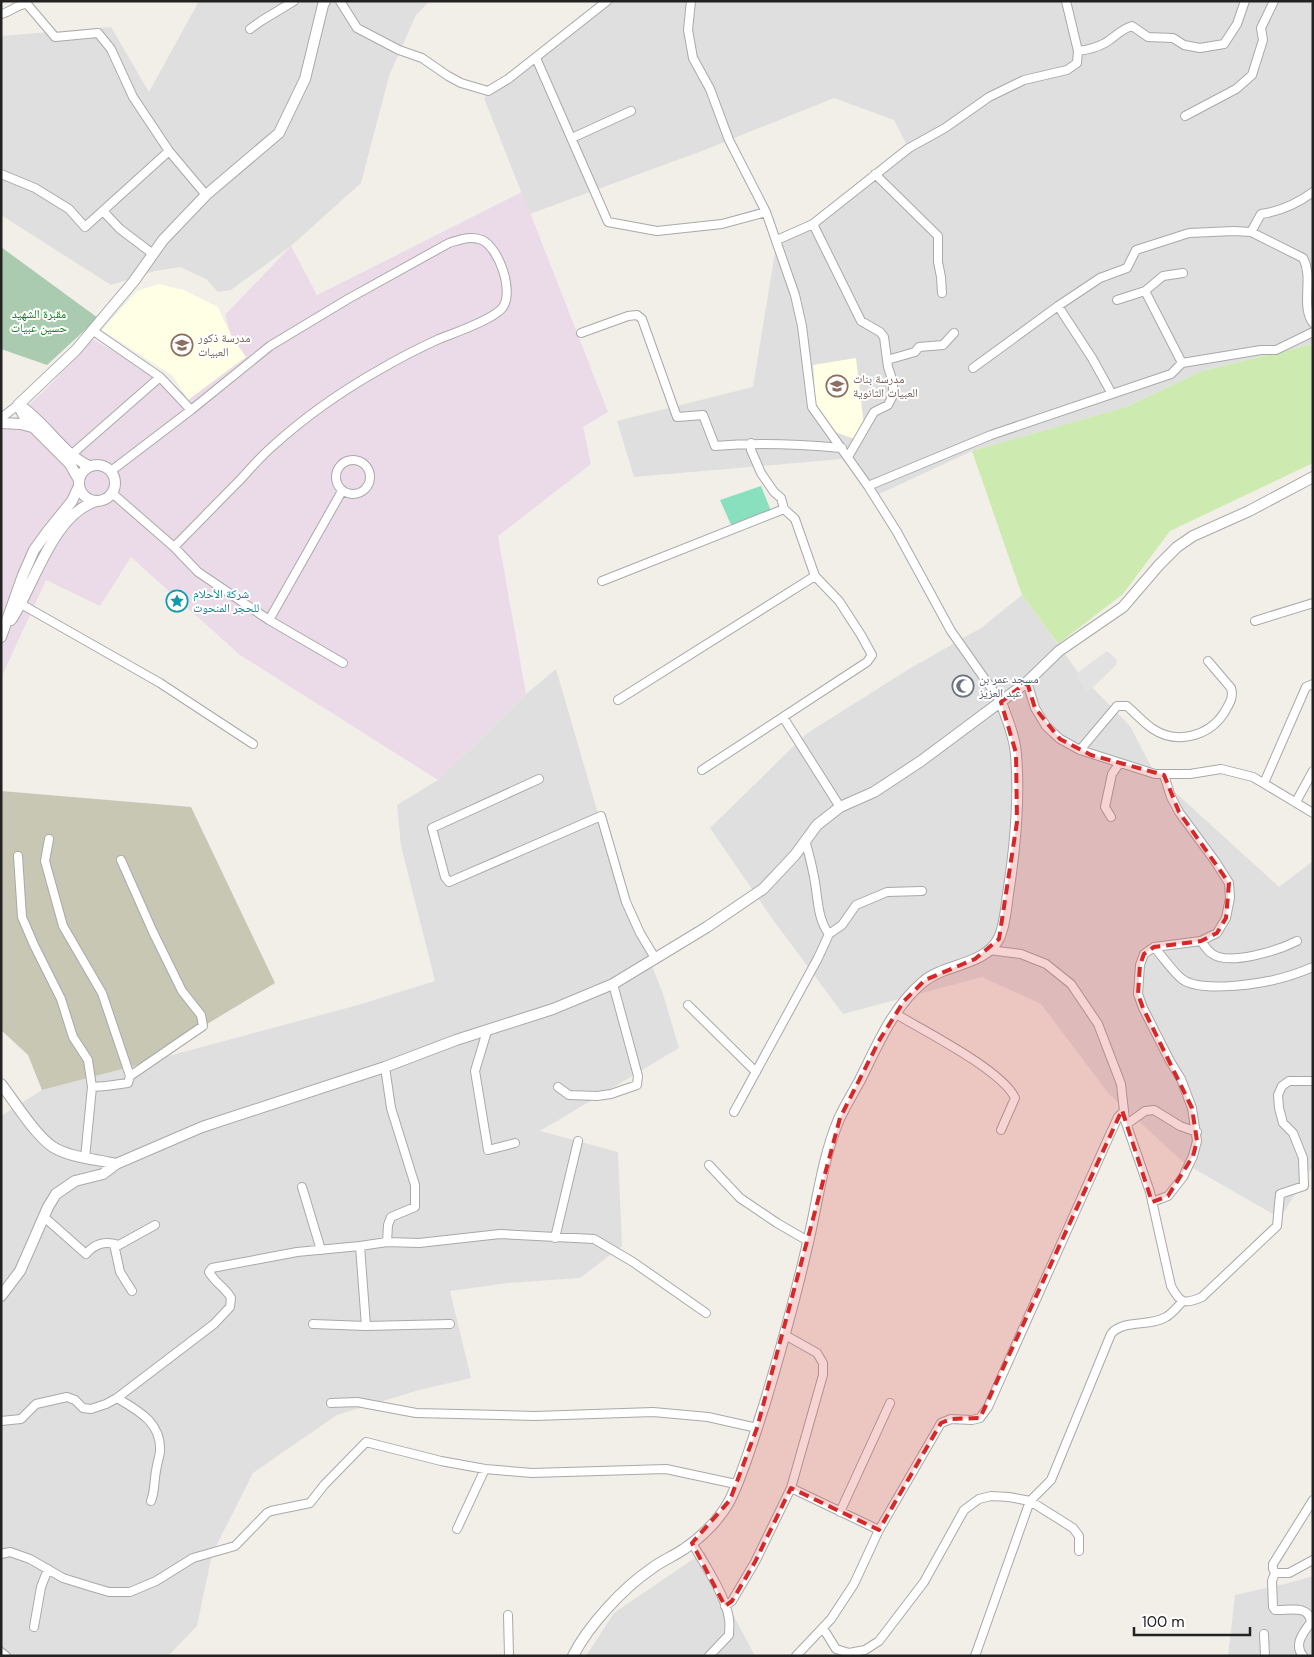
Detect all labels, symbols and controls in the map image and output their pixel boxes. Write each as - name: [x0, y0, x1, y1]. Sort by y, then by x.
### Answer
- park label: مقبرة الشهيد حسين عبيات: [11, 306, 68, 336]
- place label: مدرسة ذكور العبيات: [197, 330, 251, 360]
- school or university icon: مدرسة ذكور العبيات: [170, 333, 194, 357]
- place label: مدرسة بنات العبيات الثانوية: [853, 371, 918, 401]
- school or university icon: مدرسة بنات العبيات الثانوية: [825, 374, 849, 398]
- place label: شركة الأحلام للحجر المنحوت: [193, 586, 259, 616]
- place icon: شركة الأحلام للحجر المنحوت: [165, 589, 189, 613]
- place label: مسجد عمر بن عبد العزيز: [978, 671, 1039, 701]
- mosque icon: مسجد عمر بن عبد العزيز: [951, 674, 975, 698]
- scale bar: [1134, 1604, 1250, 1636]
- text: 100 m: [1142, 1612, 1185, 1632]

